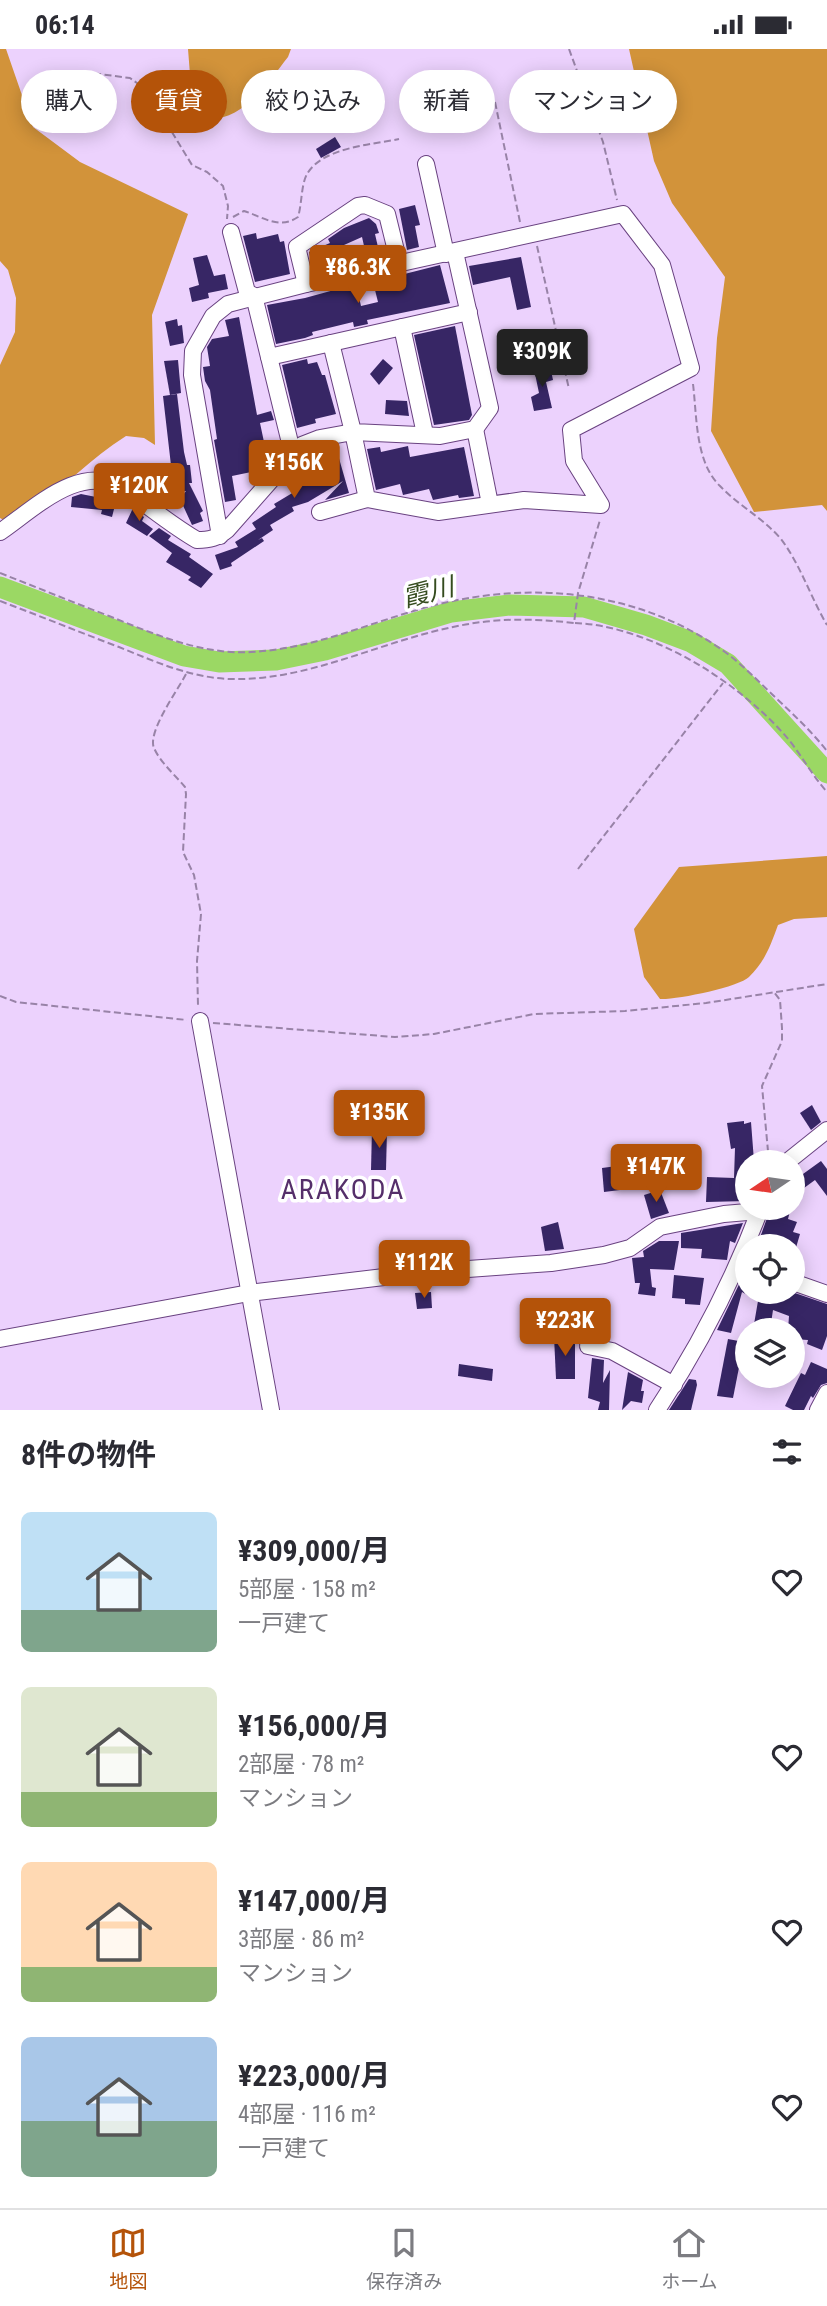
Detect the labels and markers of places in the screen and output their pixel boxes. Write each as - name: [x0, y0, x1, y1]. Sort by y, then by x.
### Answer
- pin: ¥86.3K: [301, 245, 415, 305]
- pin: ¥309K: [493, 329, 591, 389]
- pin: ¥156K: [245, 441, 343, 500]
- pin: ¥120K: [90, 463, 188, 523]
- pin: ¥135K: [330, 1091, 428, 1150]
- pin: ¥147K: [607, 1145, 705, 1204]
- pin: ¥112K: [375, 1241, 473, 1300]
- pin: ¥223K: [516, 1299, 614, 1358]

